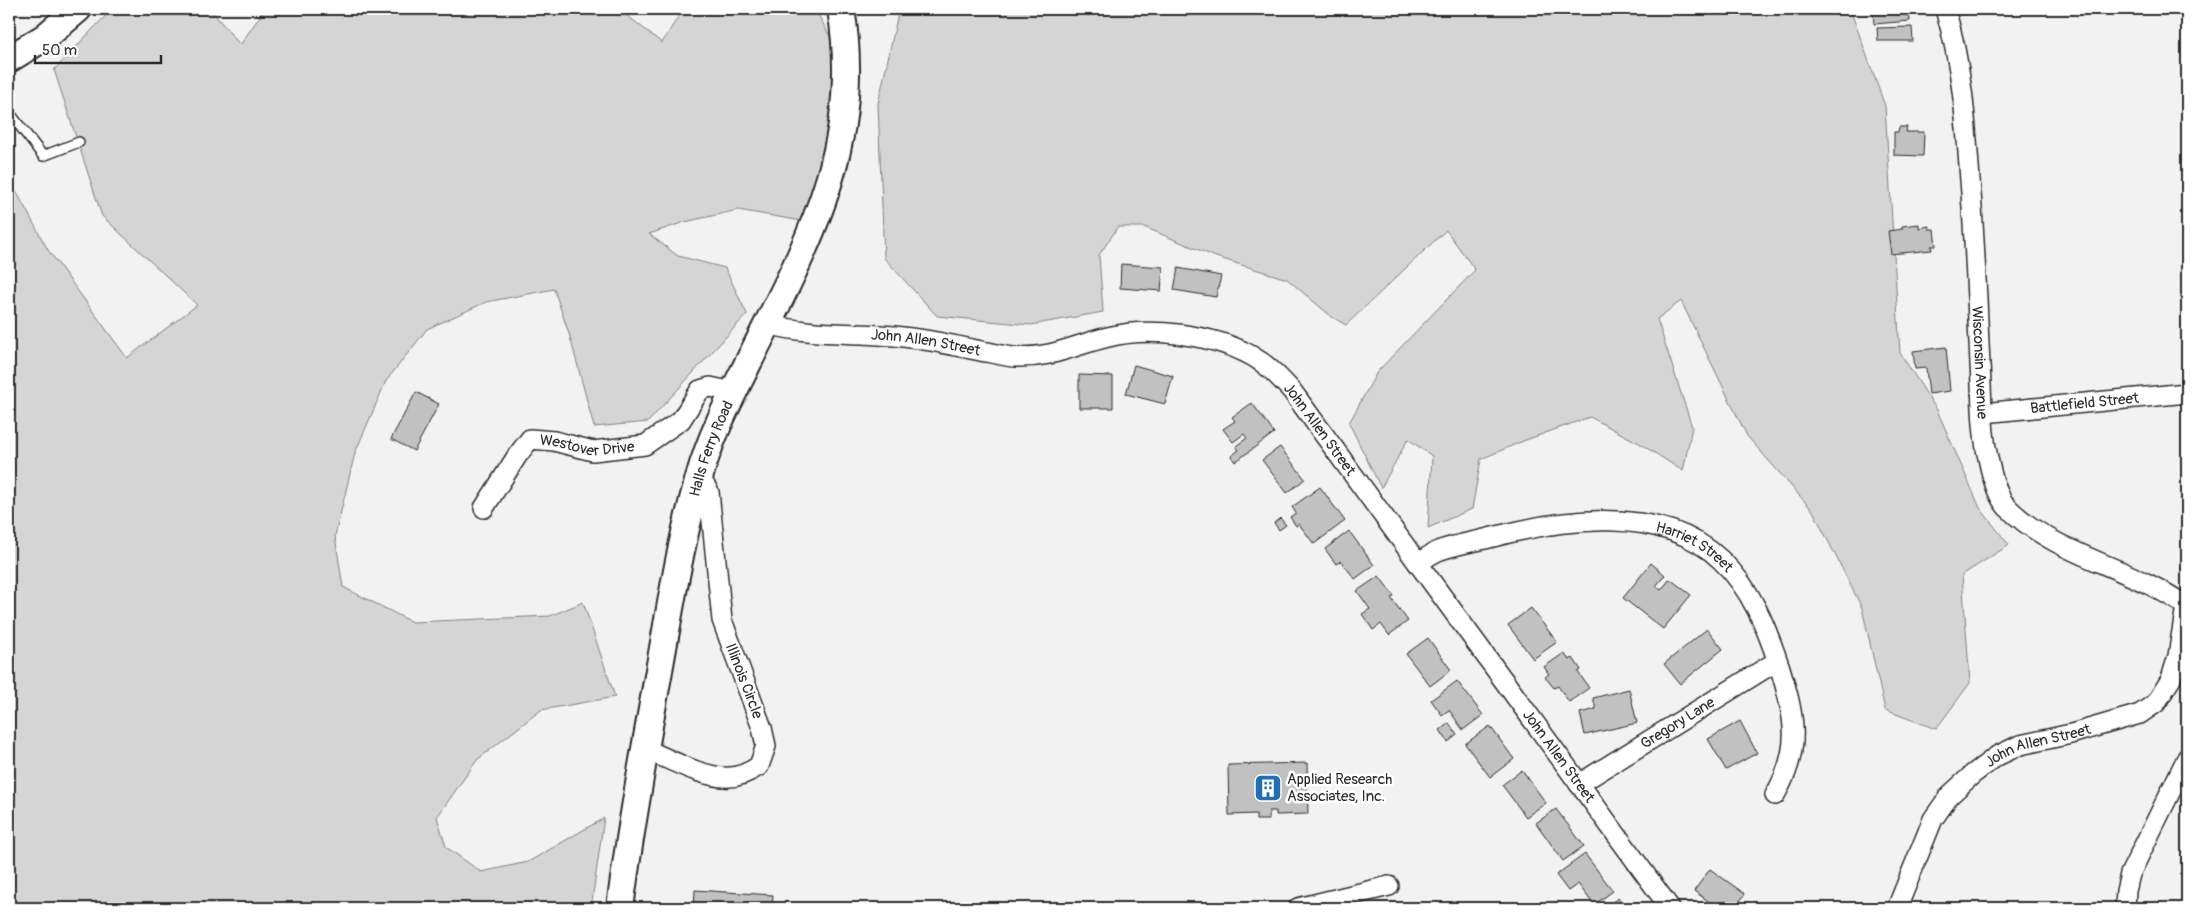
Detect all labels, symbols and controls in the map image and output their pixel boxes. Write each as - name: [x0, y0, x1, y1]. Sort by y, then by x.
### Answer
- scale bar: [35, 32, 161, 64]
- text: 50 m: [42, 41, 77, 60]
- street label: Wisconsin Avenue: [1968, 306, 1992, 420]
- street label: John Allen Street: [870, 325, 983, 360]
- street label: John Allen Street: [1280, 379, 1361, 480]
- street label: Battlefield Street: [2029, 388, 2141, 418]
- street label: Halls Ferry Road: [685, 398, 737, 499]
- street label: Westover Drive: [539, 430, 636, 461]
- street label: Harriet Street: [1654, 517, 1738, 577]
- street label: Illinois Circle: [721, 641, 767, 722]
- street label: Gregory Lane: [1637, 692, 1719, 753]
- street label: John Allen Street: [1519, 706, 1600, 807]
- street label: John Allen Street: [1981, 719, 2094, 771]
- place label: Applied Research Associates, Inc.: [1287, 770, 1392, 806]
- building icon: Applied Research Associates, Inc.: [1253, 773, 1283, 803]

